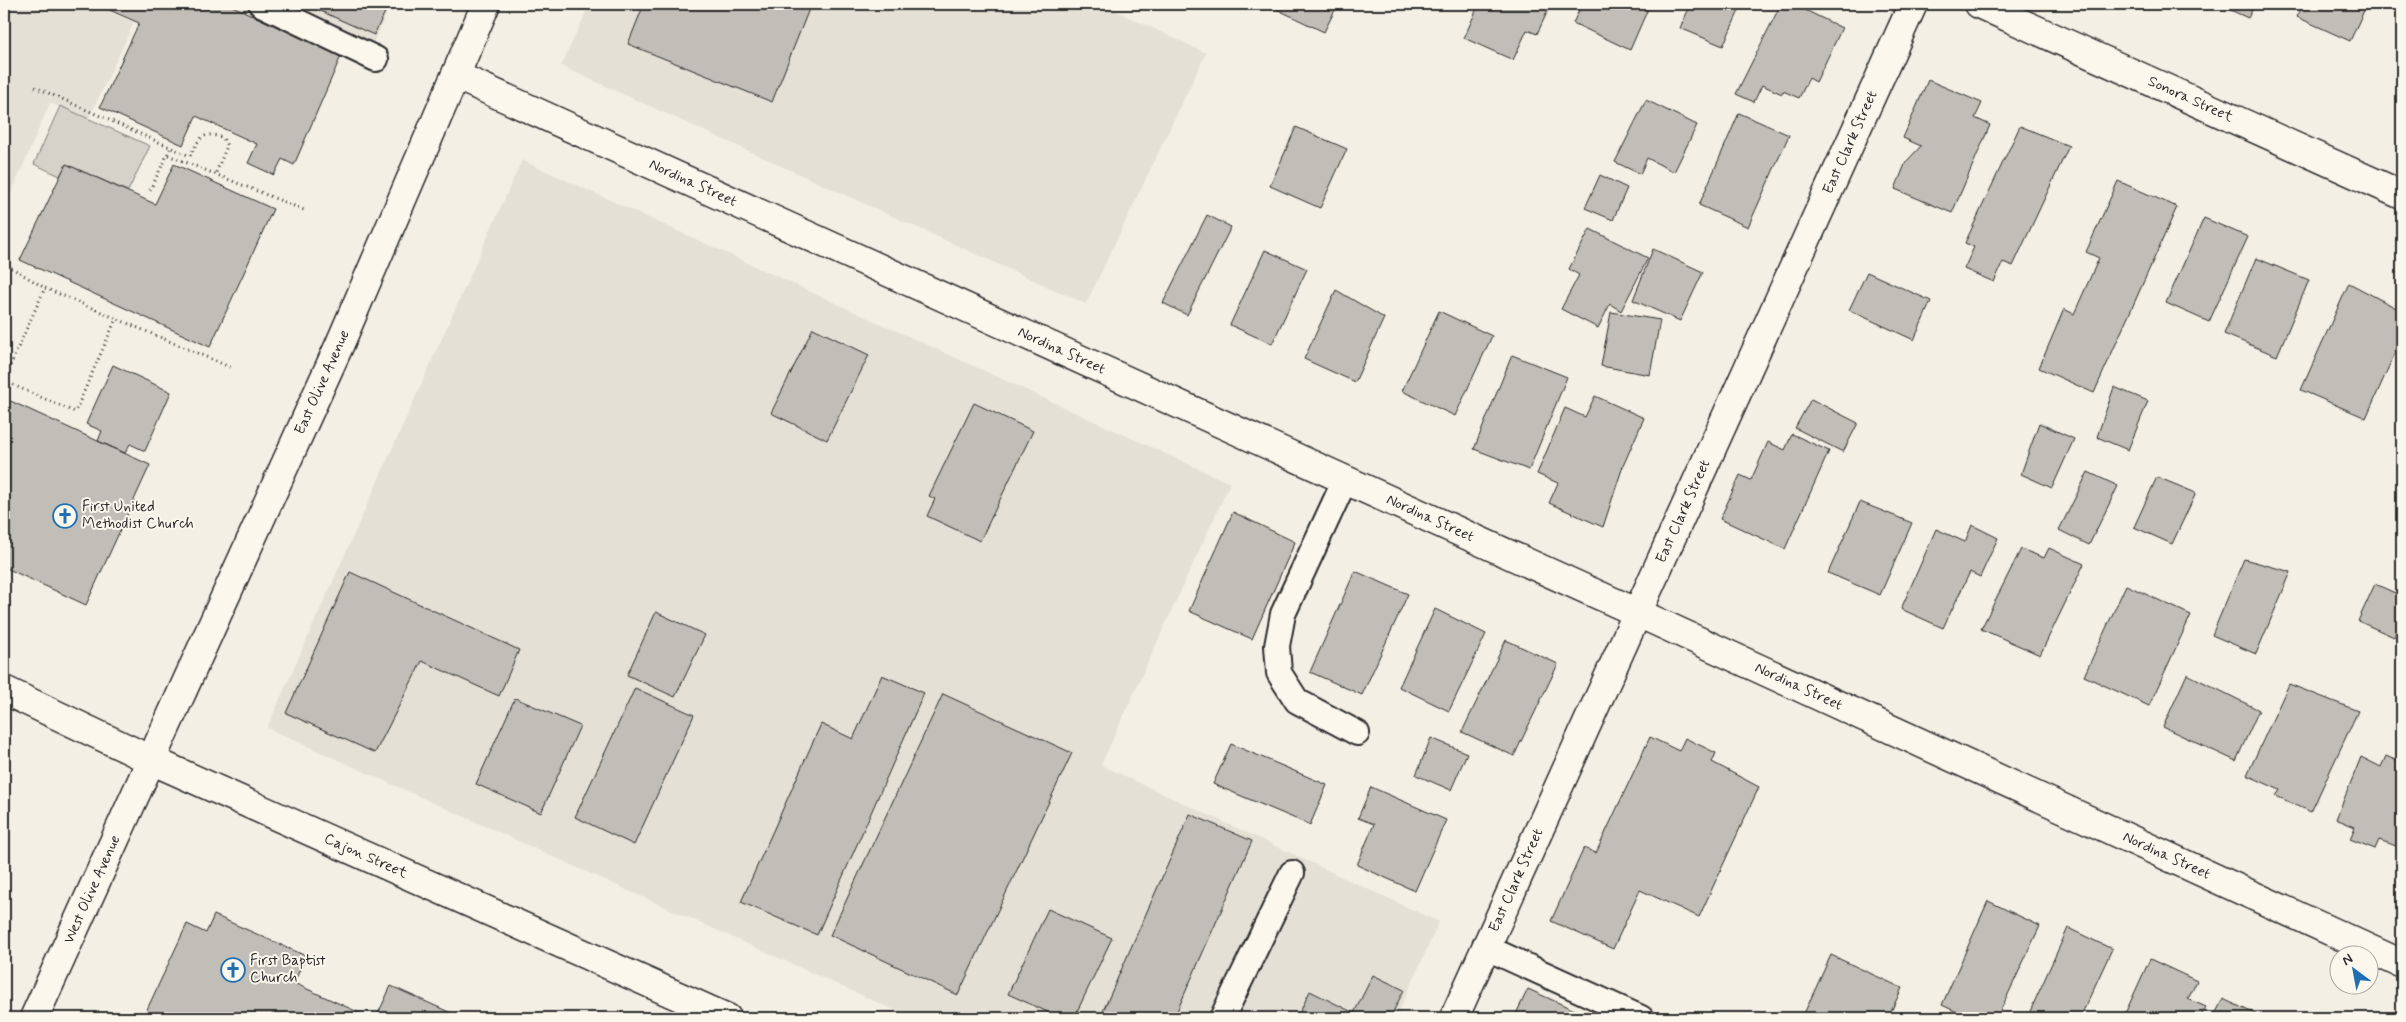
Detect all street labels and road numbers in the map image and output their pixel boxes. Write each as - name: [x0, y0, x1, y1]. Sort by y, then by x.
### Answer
- street label: Sonora Street: [2145, 72, 2236, 127]
- street label: East Clark Street: [1818, 87, 1883, 198]
- street label: Nordina Street: [646, 155, 740, 212]
- street label: Nordina Street: [1014, 322, 1109, 380]
- street label: East Olive Avenue: [290, 327, 355, 438]
- street label: East Clark Street: [1651, 456, 1716, 566]
- street label: Nordina Street: [1383, 490, 1478, 547]
- street label: Nordina Street: [1752, 658, 1846, 716]
- street label: East Clark Street: [1484, 825, 1549, 935]
- street label: Nordina Street: [2120, 827, 2214, 885]
- street label: Cajon Street: [321, 829, 411, 884]
- street label: West Olive Avenue: [59, 832, 126, 947]

